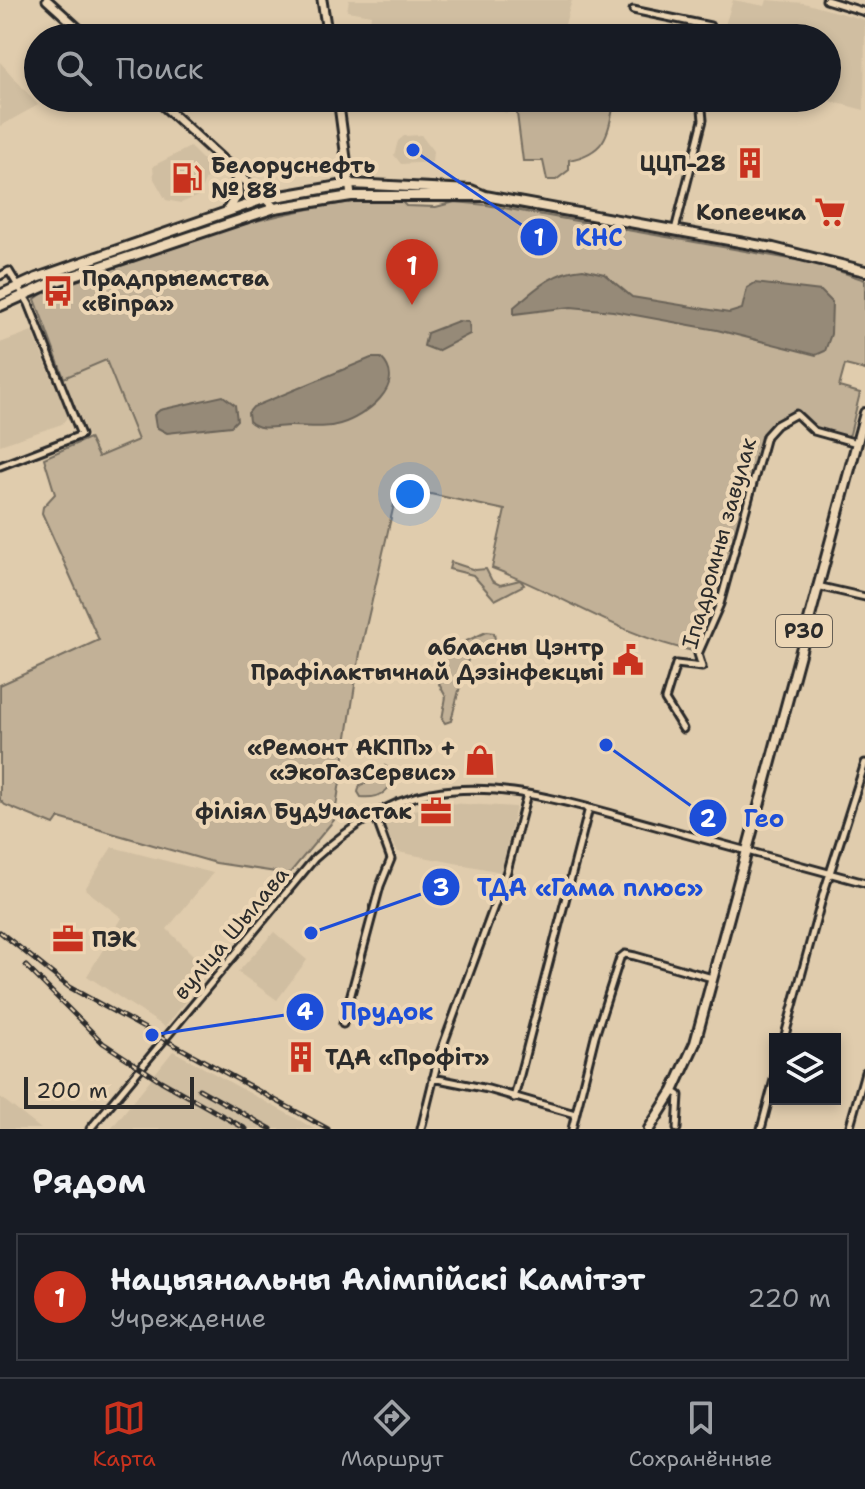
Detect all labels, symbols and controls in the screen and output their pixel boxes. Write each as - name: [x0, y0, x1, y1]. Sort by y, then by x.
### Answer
- search box: [24, 24, 841, 112]
- icon: search: [52, 46, 96, 90]
- text: Поиск: [116, 48, 204, 89]
- building icon: ЦЦП-28: [733, 146, 767, 180]
- place label: ЦЦП-28: [640, 149, 726, 178]
- place label: Белоруснефть № 88: [211, 151, 375, 205]
- fuel station icon: Белоруснефть № 88: [170, 161, 204, 195]
- supermarket icon: Копеечка: [813, 195, 847, 229]
- place label: Копеечка: [696, 198, 806, 227]
- callout: КНС: [519, 213, 639, 261]
- text: 1: [534, 222, 544, 254]
- text: КНС: [575, 222, 623, 254]
- pin: 1: [386, 239, 438, 305]
- place label: Прадпрыемства «Віпра»: [82, 264, 269, 318]
- bus stop icon: Прадпрыемства «Віпра»: [41, 274, 75, 308]
- street label: Іпадромны завулак: [675, 434, 763, 652]
- your location: [390, 474, 430, 514]
- road number: Р30: [776, 615, 832, 647]
- place label: абласны Цэнтр Прафілактычнай Дэзінфекцыі: [251, 633, 604, 687]
- public building icon: абласны Цэнтр Прафілактычнай Дэзінфекцыі: [611, 643, 645, 677]
- place label: «Ремонт АКПП» + «ЭкоГазСервис»: [247, 733, 456, 787]
- shop icon: «Ремонт АКПП» + «ЭкоГазСервис»: [463, 743, 497, 777]
- office icon: філіял БудУчастак: [419, 794, 453, 828]
- callout: Гео: [688, 794, 801, 842]
- place label: філіял БудУчастак: [195, 797, 412, 826]
- text: 2: [700, 803, 717, 835]
- text: Гео: [744, 803, 784, 835]
- street label: вуліца Шылава: [167, 860, 295, 1006]
- callout: ТДА «Гама плюс»: [421, 863, 720, 911]
- text: 3: [433, 872, 449, 904]
- text: ТДА «Гама плюс»: [477, 872, 703, 904]
- office icon: ПЭК: [51, 922, 85, 956]
- place label: ПЭК: [92, 925, 136, 954]
- callout: Прудок: [285, 988, 450, 1036]
- text: 4: [297, 996, 314, 1028]
- text: Прудок: [341, 996, 433, 1028]
- map controls: [769, 1033, 841, 1105]
- button: layers: [769, 1033, 841, 1105]
- building icon: ТДА «Профіт»: [284, 1040, 318, 1074]
- place label: ТДА «Профіт»: [325, 1043, 490, 1072]
- scale bar: [24, 1073, 194, 1109]
- text: 200 m: [36, 1076, 108, 1105]
- text: Рядом: [32, 1158, 146, 1204]
- text: Нацыянальны Алімпійскі Камітэт: [110, 1259, 645, 1300]
- text: 1: [54, 1280, 66, 1315]
- text: 220 m: [747, 1280, 831, 1315]
- text: Учреждение: [110, 1300, 266, 1335]
- tab: Карта: [93, 1396, 156, 1473]
- tab: Маршрут: [341, 1396, 443, 1473]
- tab: Сохранённые: [629, 1396, 772, 1473]

